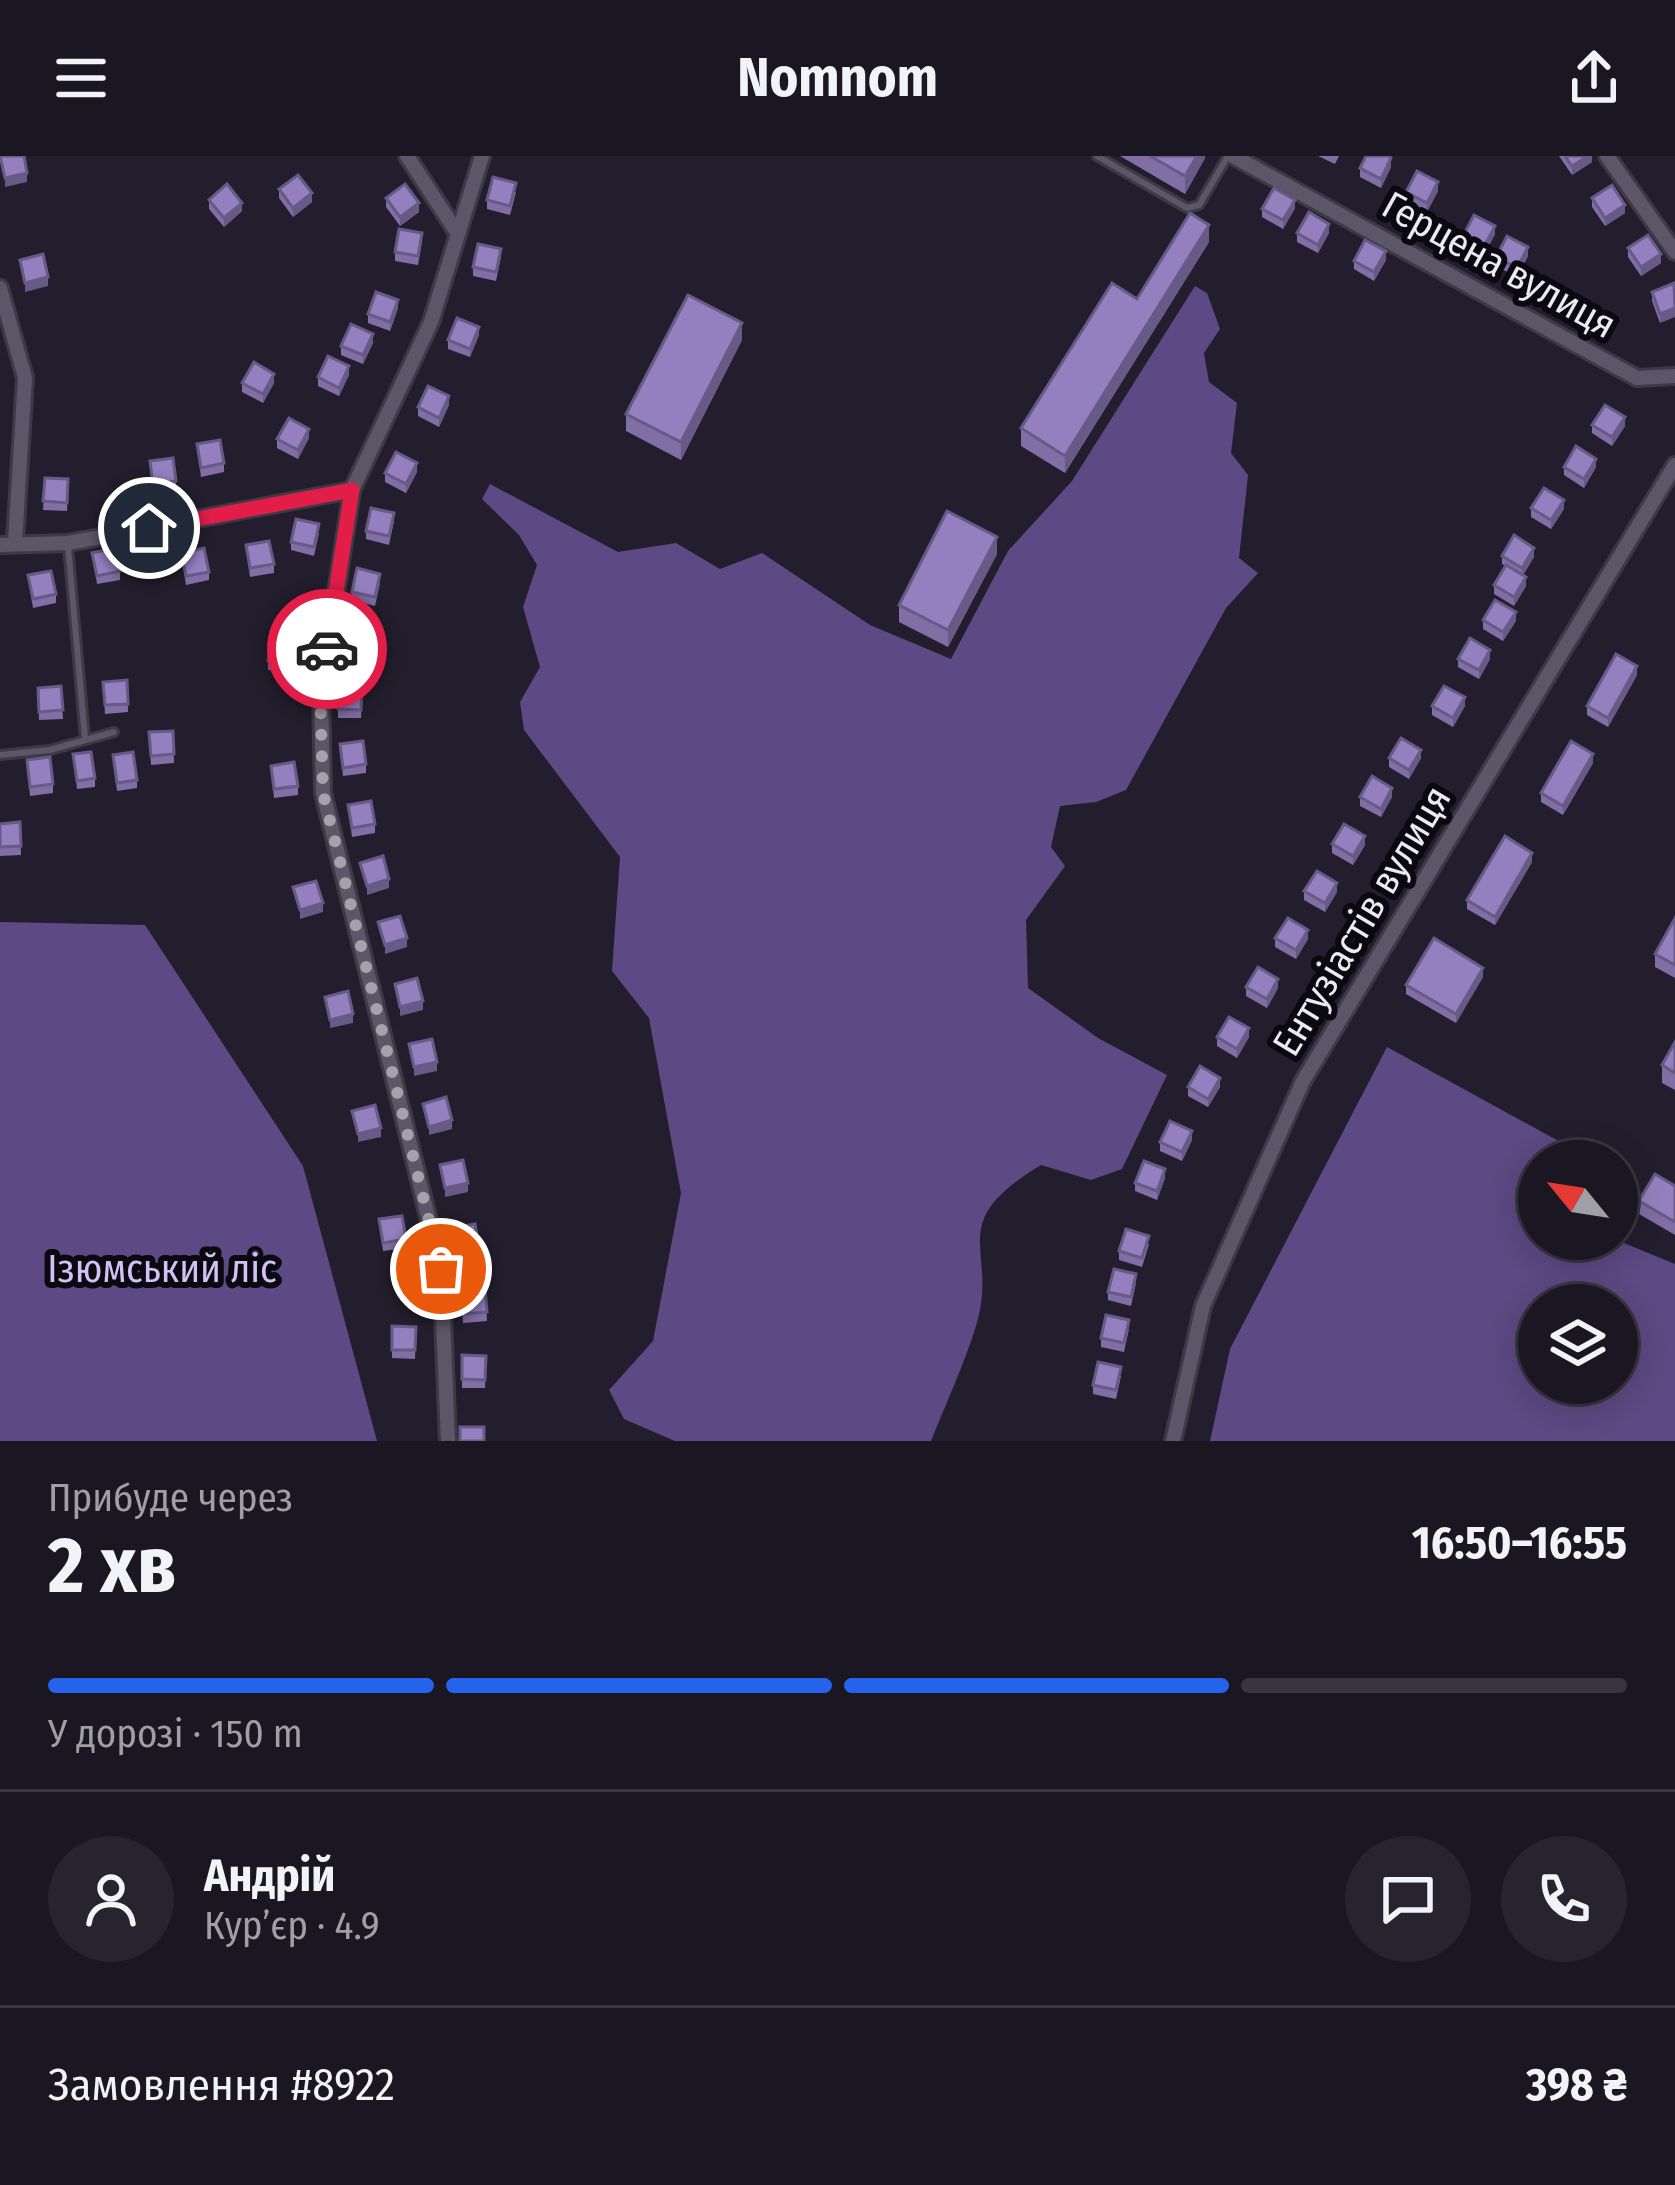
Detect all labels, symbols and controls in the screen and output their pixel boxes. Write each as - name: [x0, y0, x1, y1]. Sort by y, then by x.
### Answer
- icon: menu: [48, 45, 114, 111]
- icon: share: [1561, 45, 1627, 111]
- text: Nomnom: [737, 46, 938, 110]
- street label: Герцена вулиця: [1374, 182, 1624, 348]
- pin: [98, 477, 200, 579]
- icon: home: [116, 495, 182, 561]
- courier: [267, 589, 387, 709]
- icon: car: [294, 616, 360, 682]
- street label: Ентузіастів вулиця: [1263, 778, 1461, 1064]
- north arrow: [1518, 1140, 1638, 1260]
- map controls: [1518, 1140, 1638, 1404]
- pin: [390, 1218, 492, 1320]
- icon: bag: [408, 1236, 474, 1302]
- park label: Ізюмський ліс: [47, 1246, 277, 1292]
- button: layers: [1518, 1284, 1638, 1404]
- text: Прибуде через: [48, 1475, 293, 1521]
- text: 16:50–16:55: [1412, 1516, 1627, 1570]
- text: 2 хв: [48, 1519, 176, 1613]
- text: У дорозі · 150 m: [48, 1711, 303, 1757]
- button: person: [48, 1836, 174, 1962]
- button: chat: [1345, 1836, 1471, 1962]
- button: phone: [1501, 1836, 1627, 1962]
- text: Андрій: [204, 1849, 335, 1903]
- text: Кур’єр · 4.9: [204, 1903, 380, 1949]
- text: Замовлення #8922: [48, 2058, 395, 2112]
- text: 398 ₴: [1526, 2058, 1627, 2112]

